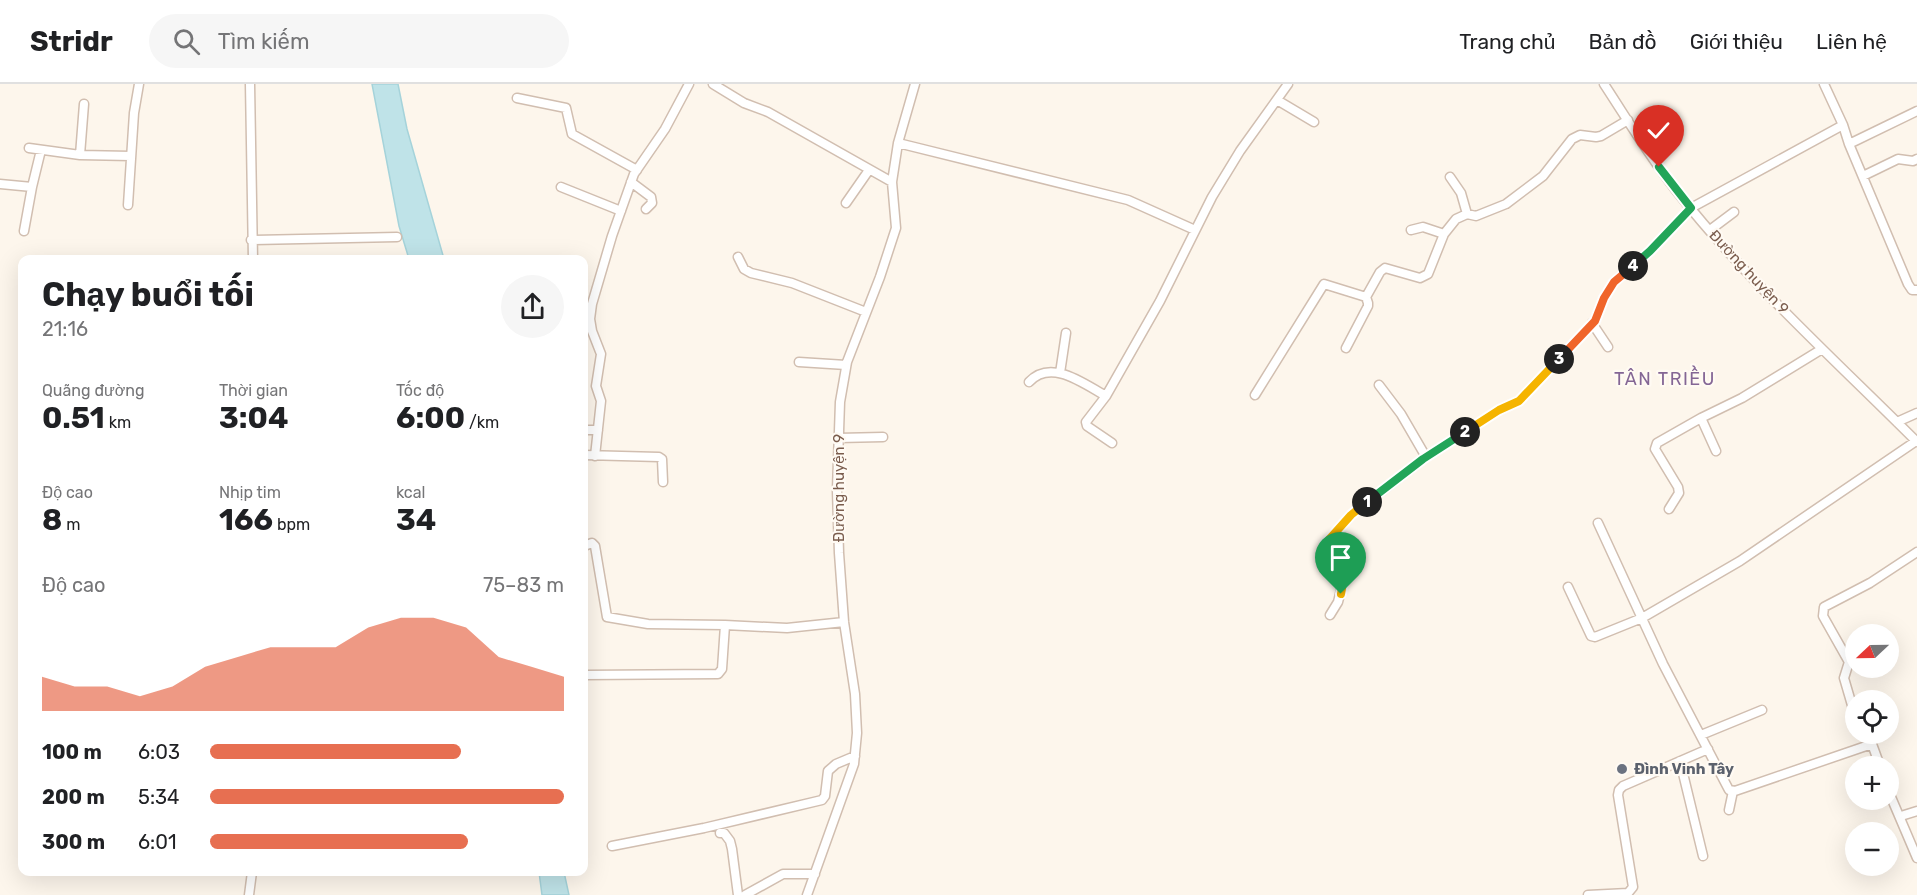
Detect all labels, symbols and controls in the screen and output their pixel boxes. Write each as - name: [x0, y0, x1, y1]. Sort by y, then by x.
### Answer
- search box: [149, 14, 569, 68]
- text: Stridr: [30, 25, 113, 58]
- icon: search: [170, 25, 203, 58]
- text: Tìm kiếm: [218, 28, 309, 55]
- text: Trang chủ: [1459, 29, 1556, 54]
- text: Bản đồ: [1589, 29, 1657, 54]
- text: Giới thiệu: [1690, 29, 1783, 54]
- text: Liên hệ: [1816, 29, 1887, 54]
- pin: [1633, 105, 1684, 167]
- icon: check: [1642, 114, 1675, 147]
- street label: Đường huyện 9: [1705, 226, 1793, 318]
- pin: 4: [1618, 251, 1648, 281]
- text: 4: [1628, 256, 1638, 275]
- text: Chạy buổi tối: [42, 275, 254, 314]
- button: share: [501, 275, 564, 338]
- text: 21:16: [42, 317, 88, 341]
- pin: 3: [1544, 344, 1574, 374]
- text: 3: [1554, 349, 1564, 368]
- district label: TÂN TRIỀU: [1614, 365, 1716, 390]
- text: Quãng đường: [42, 381, 144, 400]
- text: Thời gian: [219, 381, 288, 400]
- text: Tốc độ: [396, 381, 444, 400]
- text: 0.51: [42, 400, 105, 436]
- text: 3:04: [219, 400, 288, 436]
- text: 6:00: [396, 400, 465, 436]
- text: km: [105, 413, 131, 432]
- text: /km: [465, 413, 499, 432]
- pin: 2: [1450, 417, 1480, 447]
- text: 2: [1460, 422, 1470, 441]
- street label: Đường huyện 9: [830, 434, 848, 542]
- text: Độ cao: [42, 483, 93, 502]
- text: Nhịp tim: [219, 483, 281, 502]
- text: kcal: [396, 483, 425, 502]
- pin: 1: [1352, 487, 1382, 517]
- text: 1: [1363, 492, 1371, 511]
- text: 8: [42, 502, 62, 538]
- text: 166: [219, 502, 273, 538]
- text: 34: [396, 502, 436, 538]
- text: m: [62, 515, 80, 534]
- text: bpm: [273, 515, 310, 534]
- pin: [1315, 532, 1366, 594]
- icon: arrive: [1324, 541, 1357, 574]
- text: Độ cao: [42, 573, 106, 597]
- text: 75–83 m: [483, 573, 564, 597]
- north arrow: [1845, 624, 1899, 678]
- map controls: [1845, 624, 1899, 876]
- button: locate: [1845, 690, 1899, 744]
- text: 100 m: [42, 740, 102, 764]
- text: 6:03: [138, 740, 180, 764]
- button: +: [1845, 756, 1899, 810]
- place label: Đình Vinh Tây: [1634, 760, 1734, 778]
- marker: Đình Vinh Tây: [1615, 762, 1629, 776]
- text: 200 m: [42, 785, 105, 809]
- text: 5:34: [138, 785, 179, 809]
- button: −: [1845, 822, 1899, 876]
- text: 300 m: [42, 830, 105, 854]
- text: 6:01: [138, 830, 176, 854]

